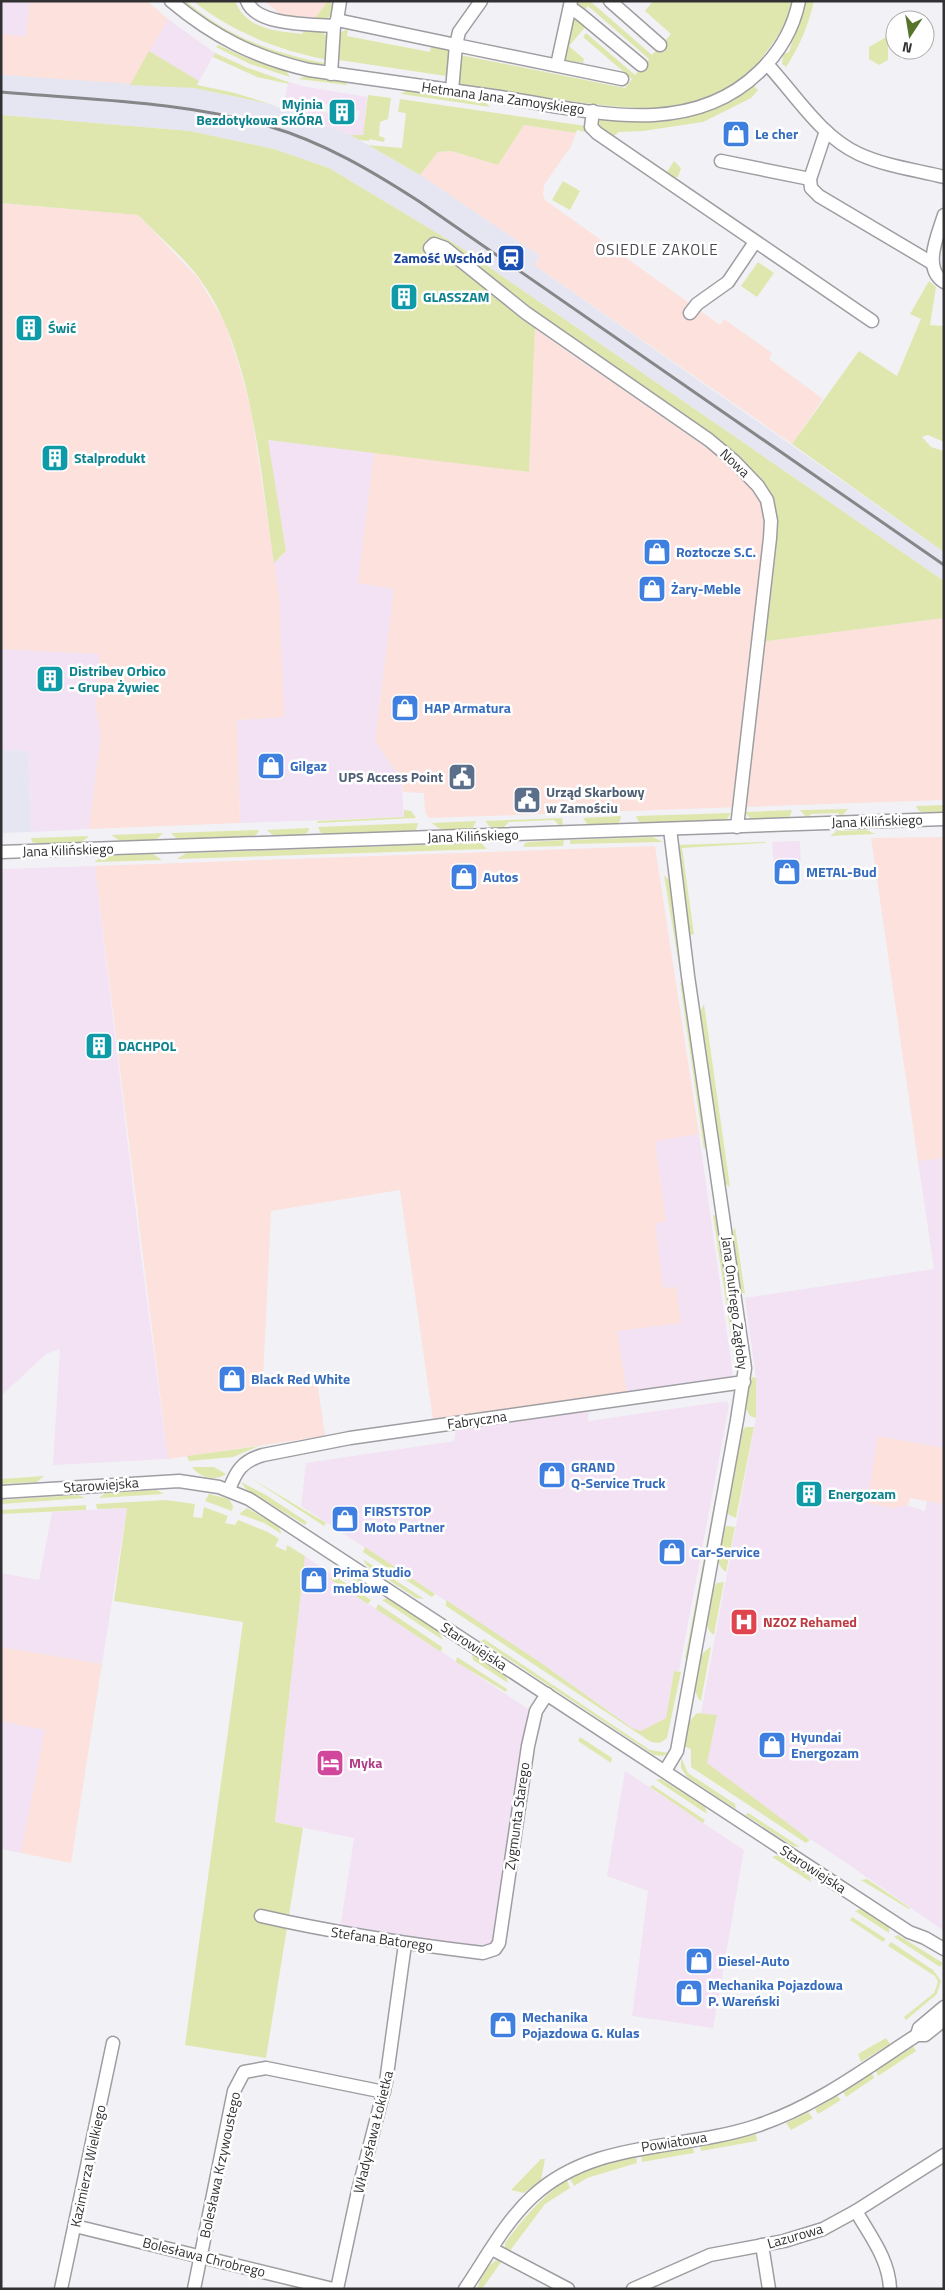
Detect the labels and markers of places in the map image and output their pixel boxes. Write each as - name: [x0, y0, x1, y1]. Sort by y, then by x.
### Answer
- place label: Myjnia Bezdotykowa SKÓRA: [196, 93, 324, 130]
- building icon: Myjnia Bezdotykowa SKÓRA: [327, 97, 357, 127]
- shop icon: Le cher: [721, 119, 751, 149]
- place label: Le cher: [755, 123, 798, 144]
- station icon: Zamość Wschód: [496, 243, 526, 273]
- place label: Zamość Wschód: [394, 247, 492, 268]
- building icon: GLASSZAM: [389, 282, 419, 312]
- place label: GLASSZAM: [423, 286, 490, 307]
- building icon: Świć: [14, 313, 44, 343]
- place label: Świć: [48, 317, 76, 338]
- building icon: Stalprodukt: [40, 443, 70, 473]
- place label: Stalprodukt: [74, 447, 146, 468]
- shop icon: Roztocze S.C.: [642, 537, 672, 567]
- place label: Roztocze S.C.: [676, 541, 756, 562]
- shop icon: Żary-Meble: [637, 574, 667, 604]
- place label: Żary-Meble: [671, 578, 741, 599]
- place label: Distribev Orbico - Grupa Żywiec: [69, 660, 166, 697]
- building icon: Distribev Orbico - Grupa Żywiec: [35, 664, 65, 694]
- shop icon: HAP Armatura: [390, 693, 420, 723]
- place label: HAP Armatura: [424, 697, 511, 718]
- shop icon: Gilgaz: [256, 751, 286, 781]
- place label: Gilgaz: [290, 755, 327, 776]
- public building icon: UPS Access Point: [447, 762, 477, 792]
- place label: UPS Access Point: [339, 766, 443, 787]
- place label: Urząd Skarbowy w Zamościu: [546, 781, 645, 818]
- public building icon: Urząd Skarbowy w Zamościu: [512, 785, 542, 815]
- shop icon: METAL-Bud: [772, 857, 802, 887]
- place label: METAL-Bud: [806, 861, 877, 882]
- shop icon: Autos: [449, 862, 479, 892]
- place label: Autos: [483, 866, 519, 887]
- building icon: DACHPOL: [84, 1031, 114, 1061]
- place label: DACHPOL: [118, 1035, 177, 1056]
- shop icon: Black Red White: [217, 1364, 247, 1394]
- place label: Black Red White: [251, 1368, 350, 1389]
- place label: GRAND Q-Service Truck: [571, 1456, 666, 1493]
- shop icon: GRAND Q-Service Truck: [537, 1460, 567, 1490]
- building icon: Energozam: [794, 1479, 824, 1509]
- place label: Energozam: [828, 1483, 896, 1504]
- place label: FIRSTSTOP Moto Partner: [364, 1500, 445, 1537]
- shop icon: FIRSTSTOP Moto Partner: [330, 1504, 360, 1534]
- shop icon: Car-Service: [657, 1537, 687, 1567]
- place label: Car-Service: [691, 1541, 760, 1562]
- place label: Prima Studio meblowe: [333, 1561, 411, 1598]
- shop icon: Prima Studio meblowe: [299, 1565, 329, 1595]
- hospital icon: NZOZ Rehamed: [729, 1607, 759, 1637]
- place label: NZOZ Rehamed: [763, 1611, 857, 1632]
- place label: Hyundai Energozam: [791, 1726, 859, 1763]
- shop icon: Hyundai Energozam: [757, 1730, 787, 1760]
- hotel icon: Myka: [315, 1748, 345, 1778]
- place label: Myka: [349, 1752, 382, 1773]
- shop icon: Diesel-Auto: [684, 1946, 714, 1976]
- place label: Diesel-Auto: [718, 1950, 790, 1971]
- place label: Mechanika Pojazdowa P. Wareński: [708, 1974, 843, 2011]
- shop icon: Mechanika Pojazdowa P. Wareński: [674, 1978, 704, 2008]
- place label: Mechanika Pojazdowa G. Kulas: [522, 2006, 640, 2043]
- shop icon: Mechanika Pojazdowa G. Kulas: [488, 2010, 518, 2040]

